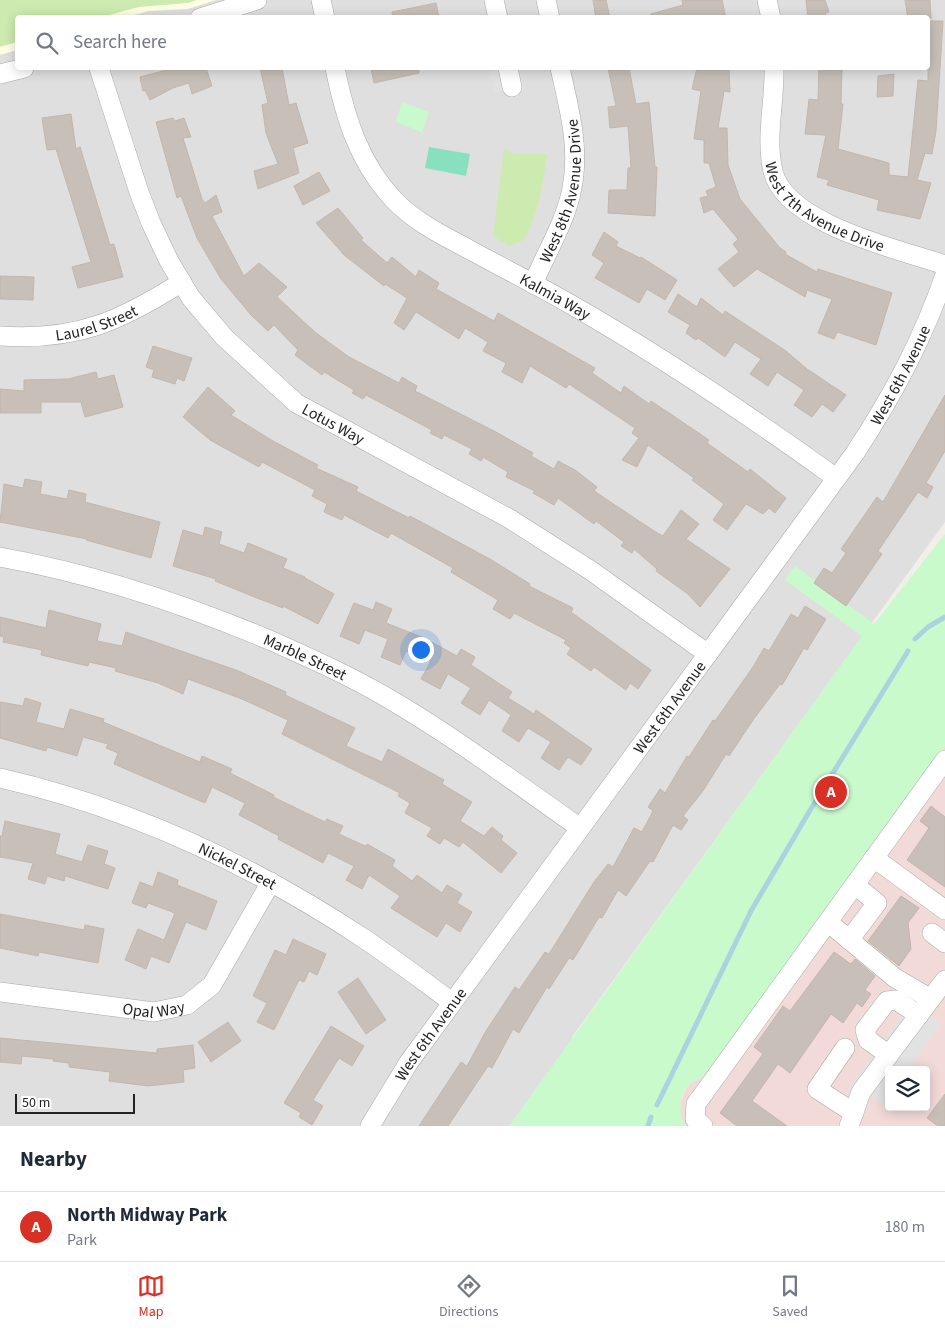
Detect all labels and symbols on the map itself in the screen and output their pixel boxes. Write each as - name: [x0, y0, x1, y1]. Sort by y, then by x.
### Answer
- street label: West 8th Avenue Drive: [534, 117, 587, 267]
- street label: West 7th Avenue Drive: [759, 160, 887, 257]
- street label: Kalmia Way: [516, 269, 595, 326]
- street label: Laurel Street: [54, 300, 142, 347]
- street label: West 6th Avenue: [865, 322, 936, 430]
- street label: Lotus Way: [298, 398, 369, 450]
- street label: Marble Street: [260, 629, 351, 686]
- your location: [408, 637, 434, 663]
- street label: West 6th Avenue: [628, 657, 711, 759]
- pin: A: [815, 773, 847, 811]
- street label: Nickel Street: [195, 838, 281, 896]
- street label: West 6th Avenue: [390, 983, 472, 1085]
- street label: Opal Way: [121, 996, 187, 1024]
- scale bar: [15, 1091, 135, 1114]

